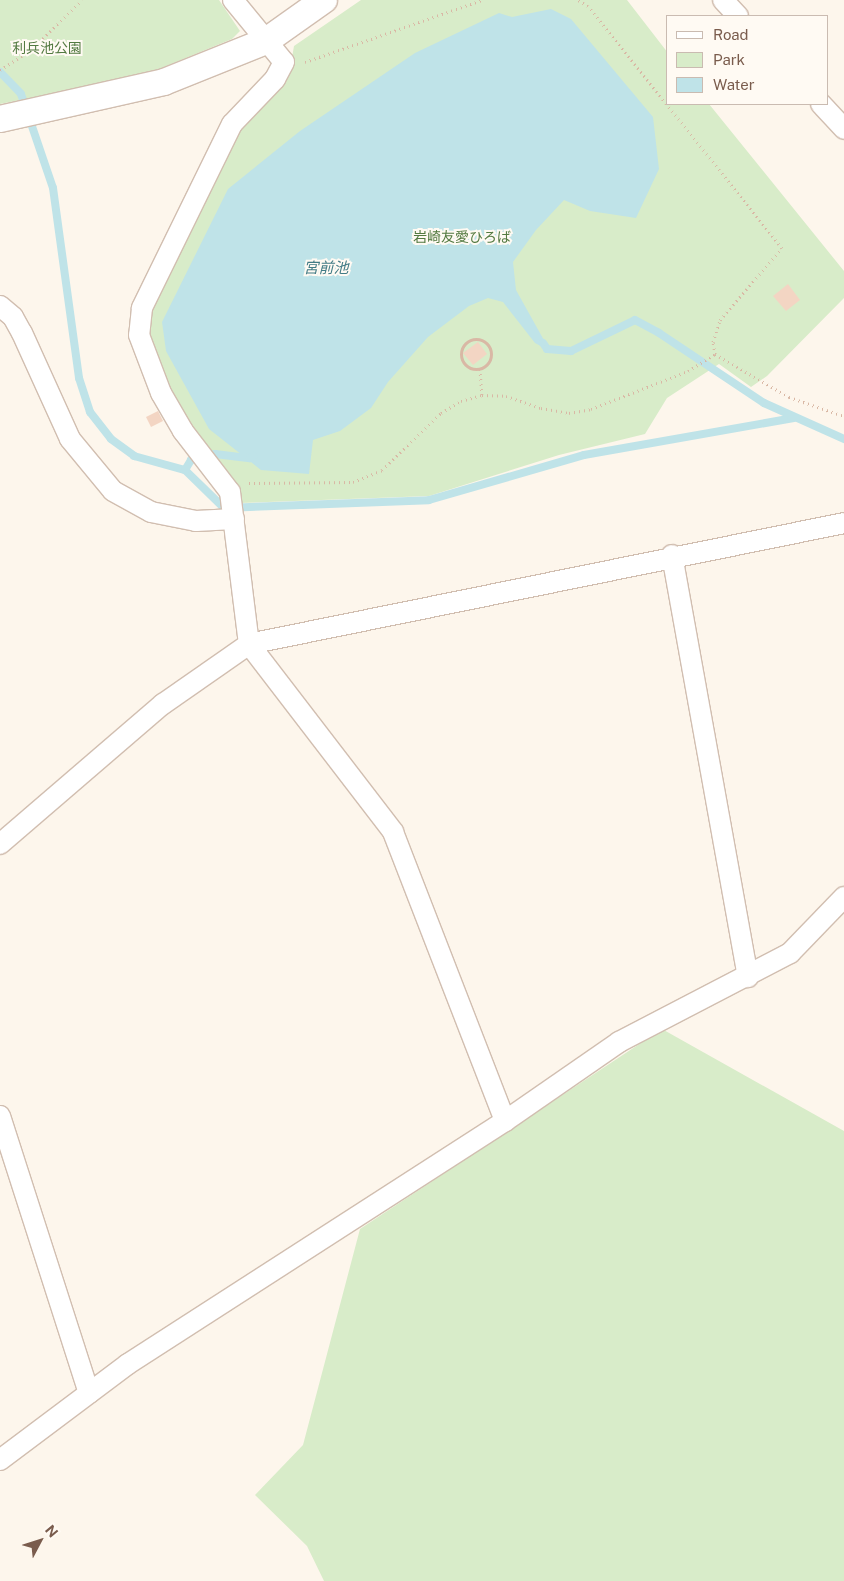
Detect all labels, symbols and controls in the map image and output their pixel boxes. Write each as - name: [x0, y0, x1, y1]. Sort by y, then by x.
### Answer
- legend: [666, 15, 829, 105]
- text: Road: [713, 26, 749, 43]
- park label: 利兵池公園: [12, 40, 82, 56]
- text: Park: [713, 51, 745, 68]
- text: Water: [713, 76, 755, 93]
- park label: 岩崎友愛ひろば: [413, 229, 511, 245]
- water label: 宮前池: [304, 259, 348, 277]
- north arrow: [15, 1516, 65, 1566]
- text: N: [42, 1522, 61, 1541]

